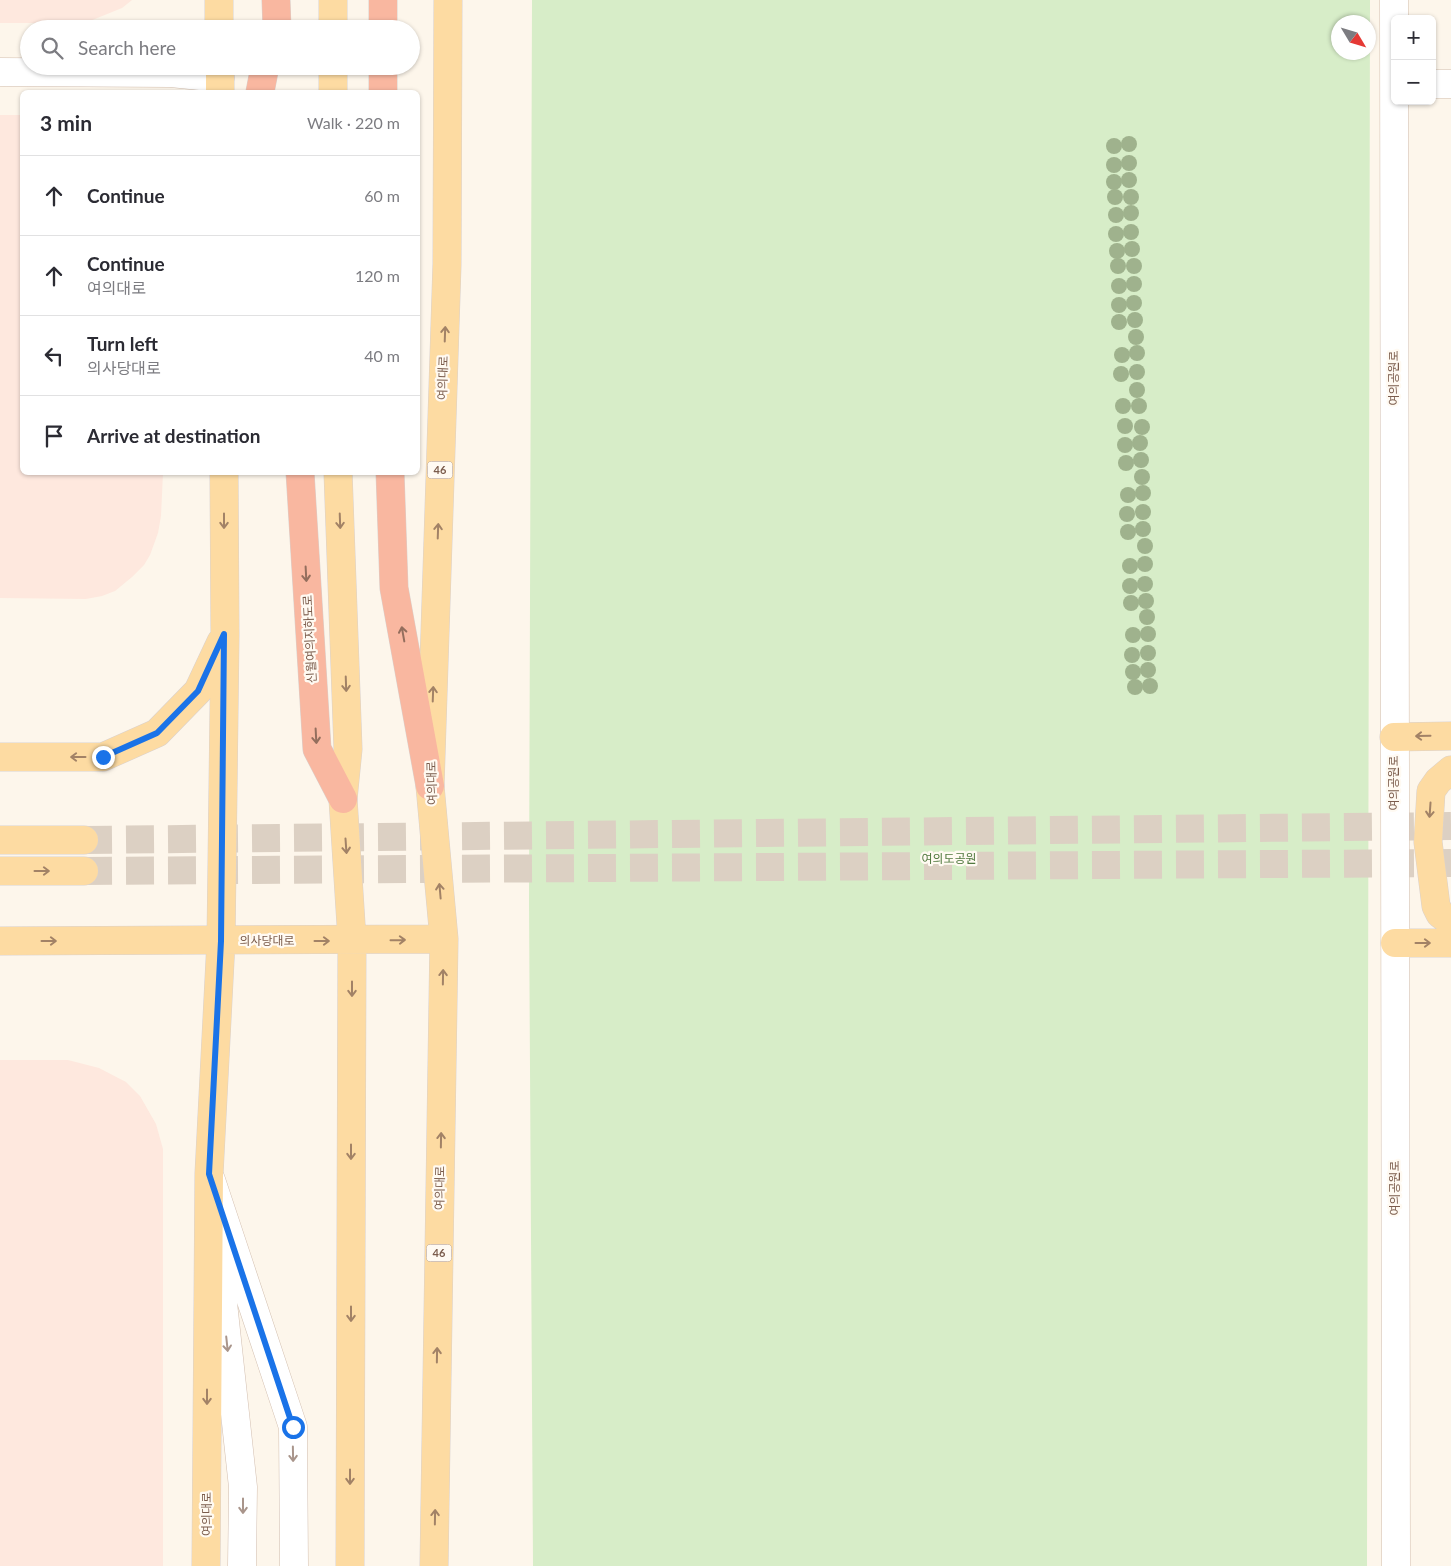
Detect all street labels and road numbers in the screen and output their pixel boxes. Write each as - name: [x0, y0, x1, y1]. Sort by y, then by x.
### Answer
- street label: 여의공원로: [1386, 350, 1401, 406]
- street label: 여의대로: [434, 356, 451, 400]
- road number: 46: [428, 462, 452, 478]
- street label: 신월여의지하도로: [300, 595, 319, 684]
- street label: 여의공원로: [1386, 755, 1401, 811]
- street label: 여의대로: [424, 761, 439, 805]
- street label: 의사당대로: [239, 933, 295, 948]
- street label: 여의공원로: [1387, 1160, 1402, 1216]
- street label: 여의대로: [432, 1166, 447, 1210]
- road number: 46: [426, 1244, 452, 1262]
- street label: 여의대로: [199, 1492, 214, 1536]

